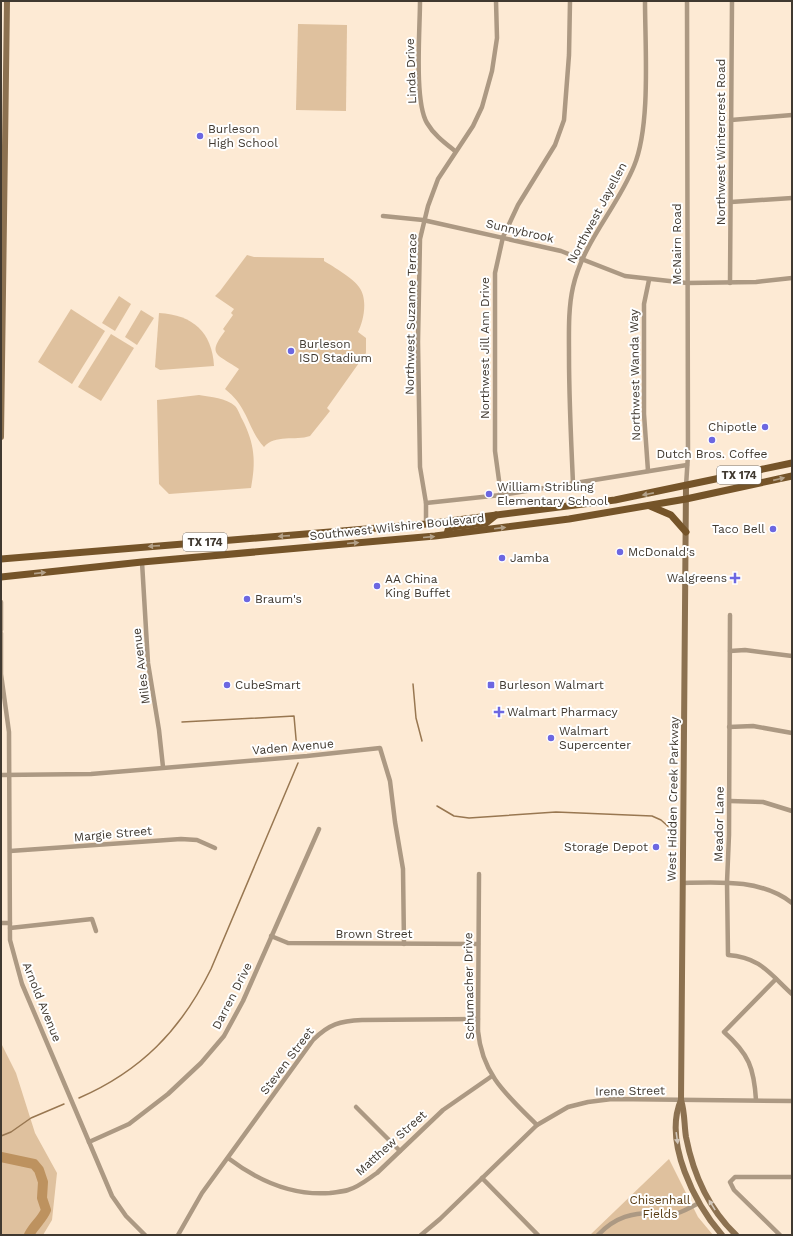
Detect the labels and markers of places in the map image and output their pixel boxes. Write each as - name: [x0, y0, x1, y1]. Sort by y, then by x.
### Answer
- place label: Burleson High School: [208, 122, 278, 150]
- marker: Burleson High School: [195, 131, 205, 141]
- place label: Burleson ISD Stadium: [299, 337, 372, 365]
- marker: Burleson ISD Stadium: [286, 346, 296, 356]
- place label: Chipotle: [708, 420, 757, 434]
- marker: Chipotle: [760, 422, 770, 432]
- marker: Dutch Bros. Coffee: [707, 435, 717, 445]
- place label: Dutch Bros. Coffee: [656, 447, 768, 461]
- place label: William Stribling Elementary School: [497, 480, 608, 508]
- marker: William Stribling Elementary School: [484, 489, 494, 499]
- place label: Taco Bell: [712, 522, 765, 536]
- marker: Taco Bell: [768, 524, 778, 534]
- place label: McDonald's: [628, 545, 695, 559]
- marker: McDonald's: [615, 547, 625, 557]
- place label: Jamba: [510, 551, 549, 565]
- marker: Jamba: [497, 553, 507, 563]
- place label: Walgreens: [667, 571, 727, 585]
- place label: AA China King Buffet: [385, 572, 450, 600]
- marker: Walgreens: [730, 573, 740, 583]
- marker: AA China King Buffet: [372, 581, 382, 591]
- place label: Braum's: [255, 592, 302, 606]
- marker: Braum's: [242, 594, 252, 604]
- place label: CubeSmart: [235, 678, 300, 692]
- place label: Burleson Walmart: [499, 678, 604, 692]
- marker: CubeSmart: [222, 680, 232, 690]
- marker: Burleson Walmart: [486, 680, 496, 690]
- place label: Walmart Pharmacy: [507, 705, 619, 719]
- marker: Walmart Pharmacy: [494, 707, 504, 717]
- place label: Walmart Supercenter: [559, 724, 631, 752]
- marker: Walmart Supercenter: [546, 733, 556, 743]
- place label: Storage Depot: [564, 840, 648, 854]
- marker: Storage Depot: [651, 842, 661, 852]

